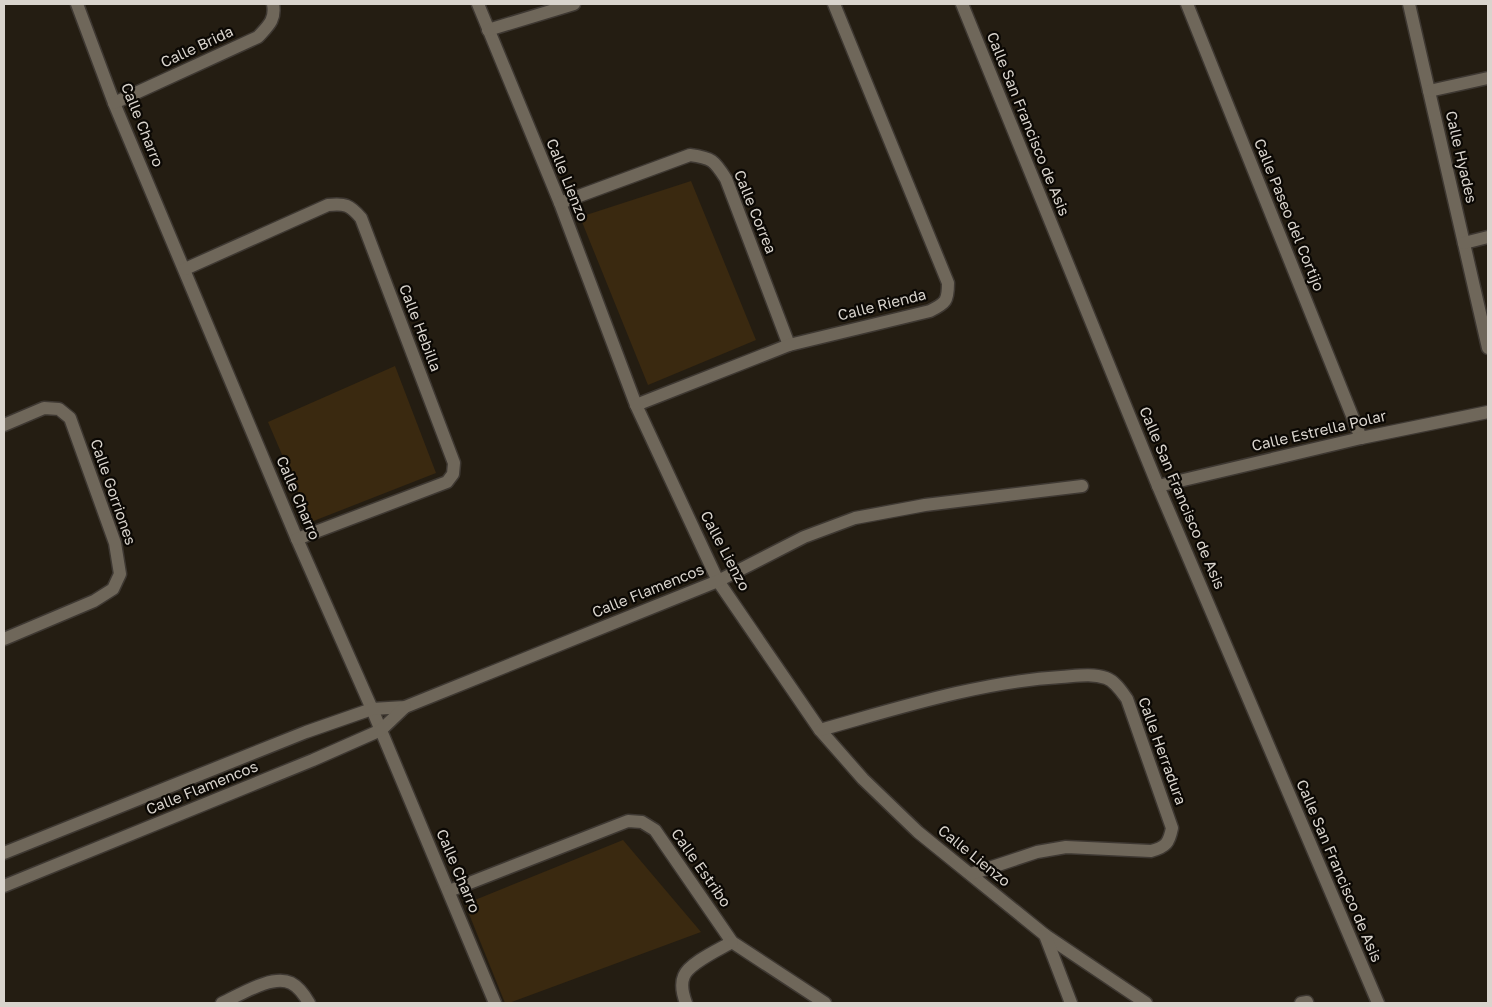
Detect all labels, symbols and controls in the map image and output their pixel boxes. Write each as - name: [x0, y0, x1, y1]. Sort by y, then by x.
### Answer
- street label: Calle Brida: [157, 21, 236, 71]
- street label: Calle San Francisco de Asis: [984, 29, 1074, 218]
- street label: Calle Charro: [118, 80, 168, 169]
- street label: Calle Hyades: [1443, 109, 1481, 205]
- street label: Calle Lienzo: [543, 136, 593, 224]
- street label: Calle Paseo del Cortijo: [1251, 136, 1329, 294]
- street label: Calle Correa: [731, 167, 781, 256]
- street label: Calle Hebilla: [396, 281, 446, 374]
- street label: Calle Rienda: [836, 284, 928, 324]
- street label: Calle San Francisco de Asis: [1136, 404, 1230, 592]
- street label: Calle Estrella Polar: [1250, 406, 1388, 454]
- street label: Calle Gorriones: [87, 436, 140, 547]
- street label: Calle Charro: [273, 453, 325, 542]
- street label: Calle Lienzo: [697, 508, 754, 593]
- street label: Calle Flamencos: [589, 559, 706, 621]
- street label: Calle Herradura: [1135, 694, 1191, 807]
- street label: Calle Flamencos: [143, 756, 260, 818]
- street label: Calle San Francisco de Asis: [1293, 777, 1387, 965]
- street label: Calle Lienzo: [935, 821, 1014, 890]
- street label: Calle Estribo: [668, 825, 736, 910]
- street label: Calle Charro: [433, 826, 485, 915]

